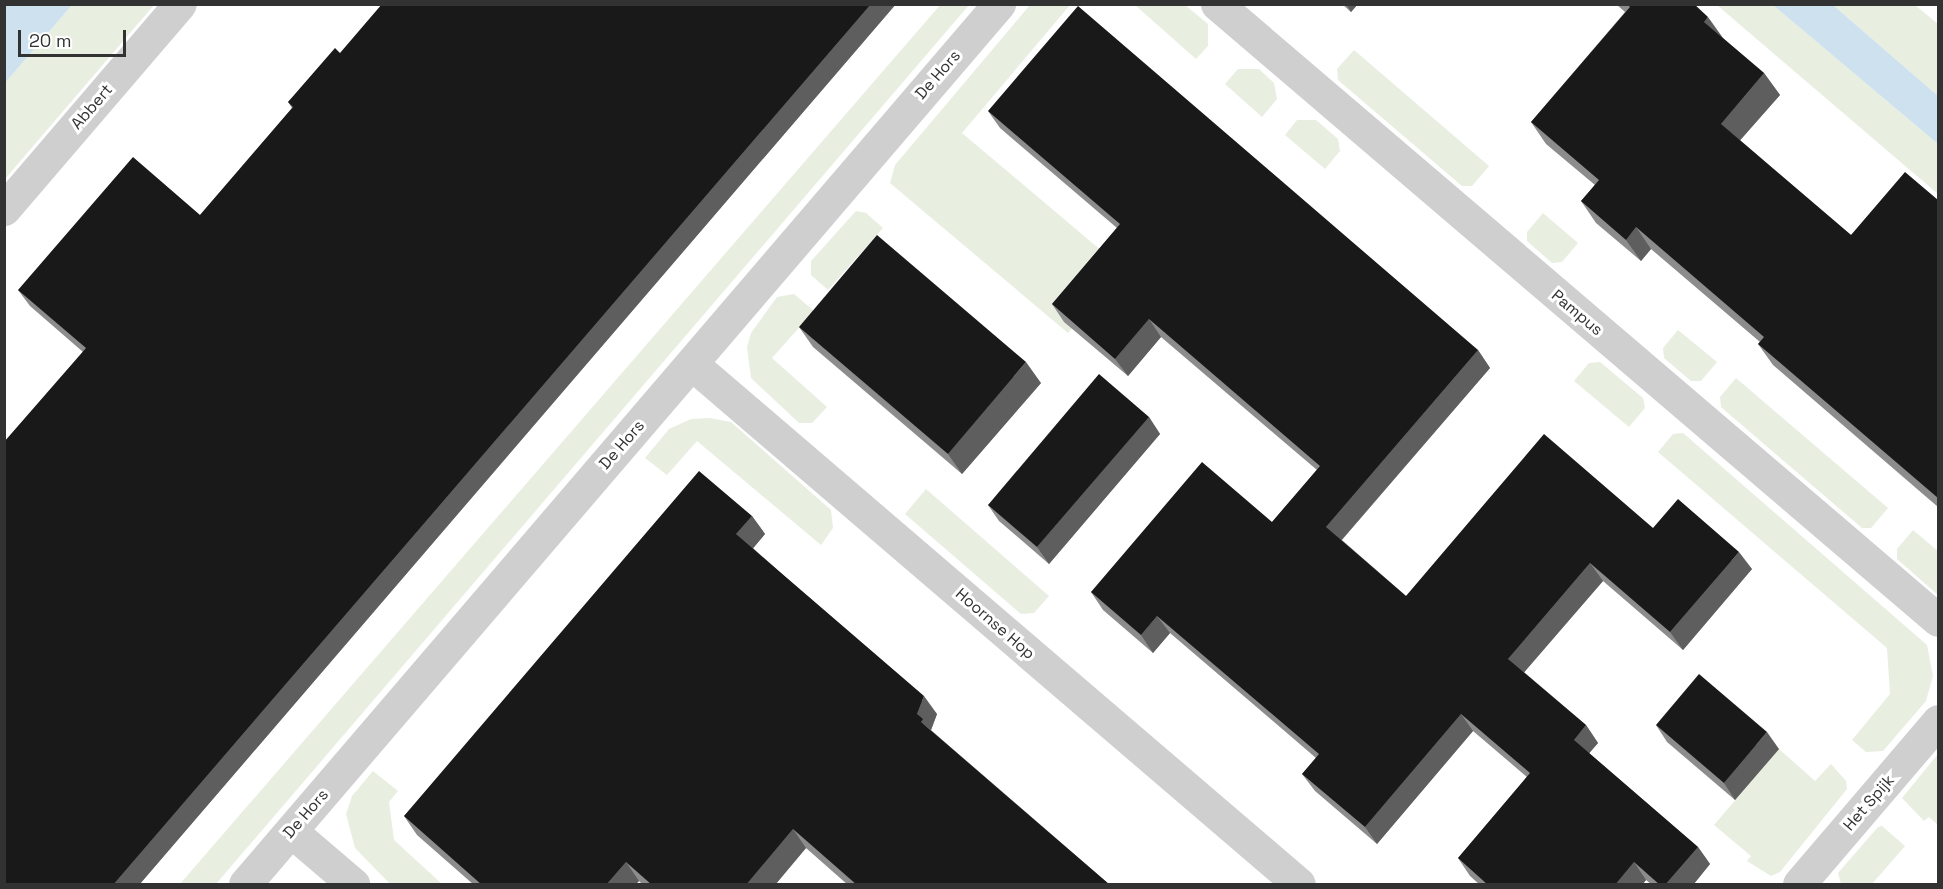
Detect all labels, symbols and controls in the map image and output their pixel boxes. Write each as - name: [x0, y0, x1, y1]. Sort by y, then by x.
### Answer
- scale bar: [21, 18, 129, 56]
- text: 20 m: [29, 29, 72, 52]
- street label: De Hors: [911, 46, 965, 104]
- street label: Abbert: [67, 80, 117, 134]
- street label: Pampus: [1547, 286, 1607, 340]
- street label: De Hors: [595, 416, 649, 474]
- street label: Hoornse Hop: [951, 584, 1039, 664]
- street label: Het Spijk: [1840, 771, 1898, 835]
- street label: De Hors: [279, 785, 333, 843]

